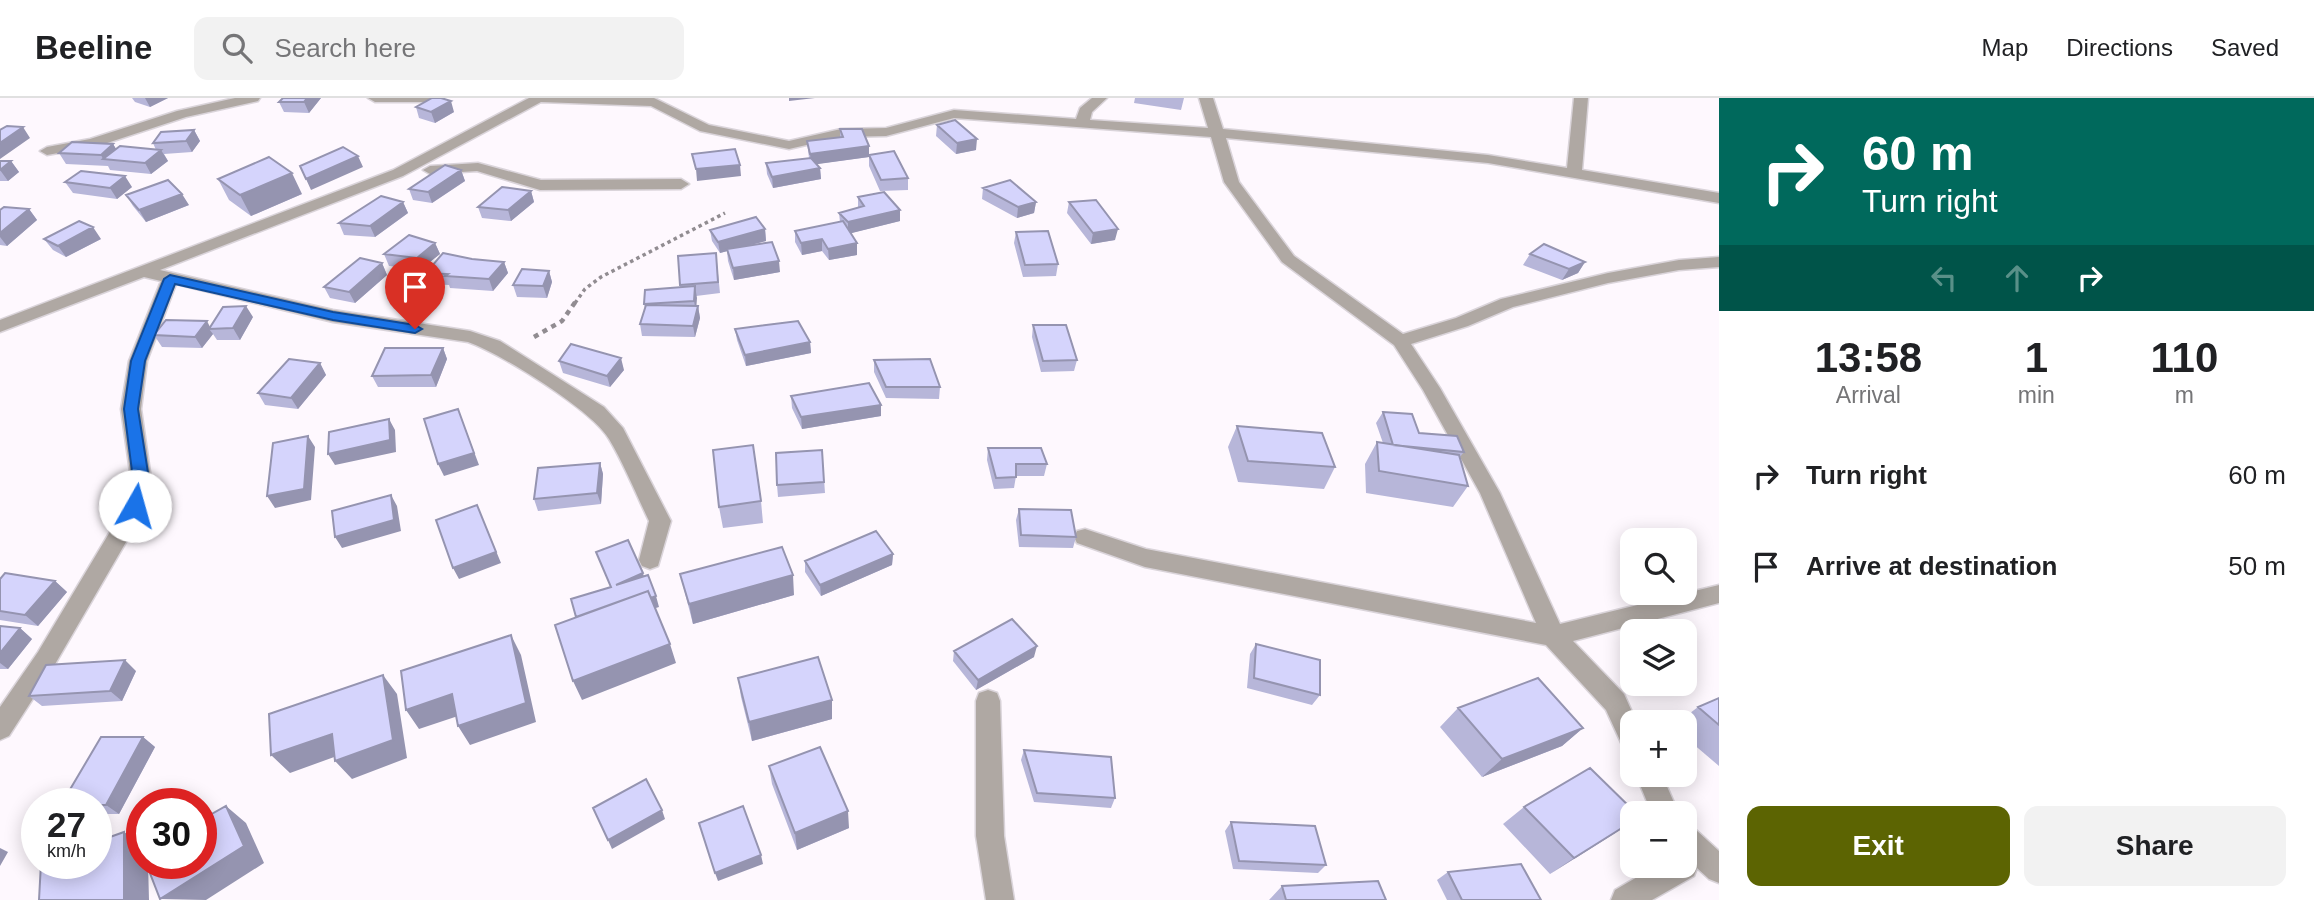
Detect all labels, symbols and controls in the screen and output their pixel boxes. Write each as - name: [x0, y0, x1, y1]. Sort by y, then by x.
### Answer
- search box: [194, 17, 684, 80]
- text: Beeline: [35, 29, 152, 66]
- icon: search: [218, 29, 256, 67]
- text: Search here: [274, 33, 416, 63]
- text: Map: [1982, 34, 2028, 61]
- text: Directions: [2066, 34, 2173, 61]
- text: Saved: [2211, 34, 2279, 61]
- icon: right: [1747, 126, 1838, 217]
- text: 60 m: [1862, 126, 1974, 180]
- text: Turn right: [1862, 183, 1998, 219]
- pin: [385, 257, 445, 329]
- icon: left: [1925, 259, 1963, 297]
- icon: ahead: [1998, 259, 2036, 297]
- icon: right: [2071, 259, 2109, 297]
- icon: arrive: [396, 268, 434, 306]
- text: 13:58: [1815, 334, 1922, 381]
- text: 1: [2025, 334, 2048, 381]
- text: 110: [2151, 334, 2218, 381]
- text: Arrival: [1836, 382, 1901, 408]
- text: min: [2018, 382, 2055, 408]
- text: m: [2175, 382, 2194, 408]
- icon: right: [1747, 457, 1785, 495]
- text: Turn right: [1806, 460, 1927, 490]
- text: 60 m: [2228, 460, 2286, 490]
- position arrow: [98, 469, 172, 543]
- map controls: [1620, 528, 1697, 878]
- button: search: [1620, 528, 1697, 605]
- icon: arrive: [1747, 548, 1785, 586]
- text: Arrive at destination: [1806, 551, 2057, 581]
- text: 50 m: [2228, 551, 2286, 581]
- button: layers: [1620, 619, 1697, 696]
- button: +: [1620, 710, 1697, 787]
- speed limit sign: 30: [126, 788, 217, 879]
- button: −: [1620, 801, 1697, 878]
- text: 27: [47, 805, 86, 844]
- button: Exit: [1747, 806, 2010, 886]
- button: Share: [2024, 806, 2286, 886]
- text: km/h: [47, 841, 86, 861]

